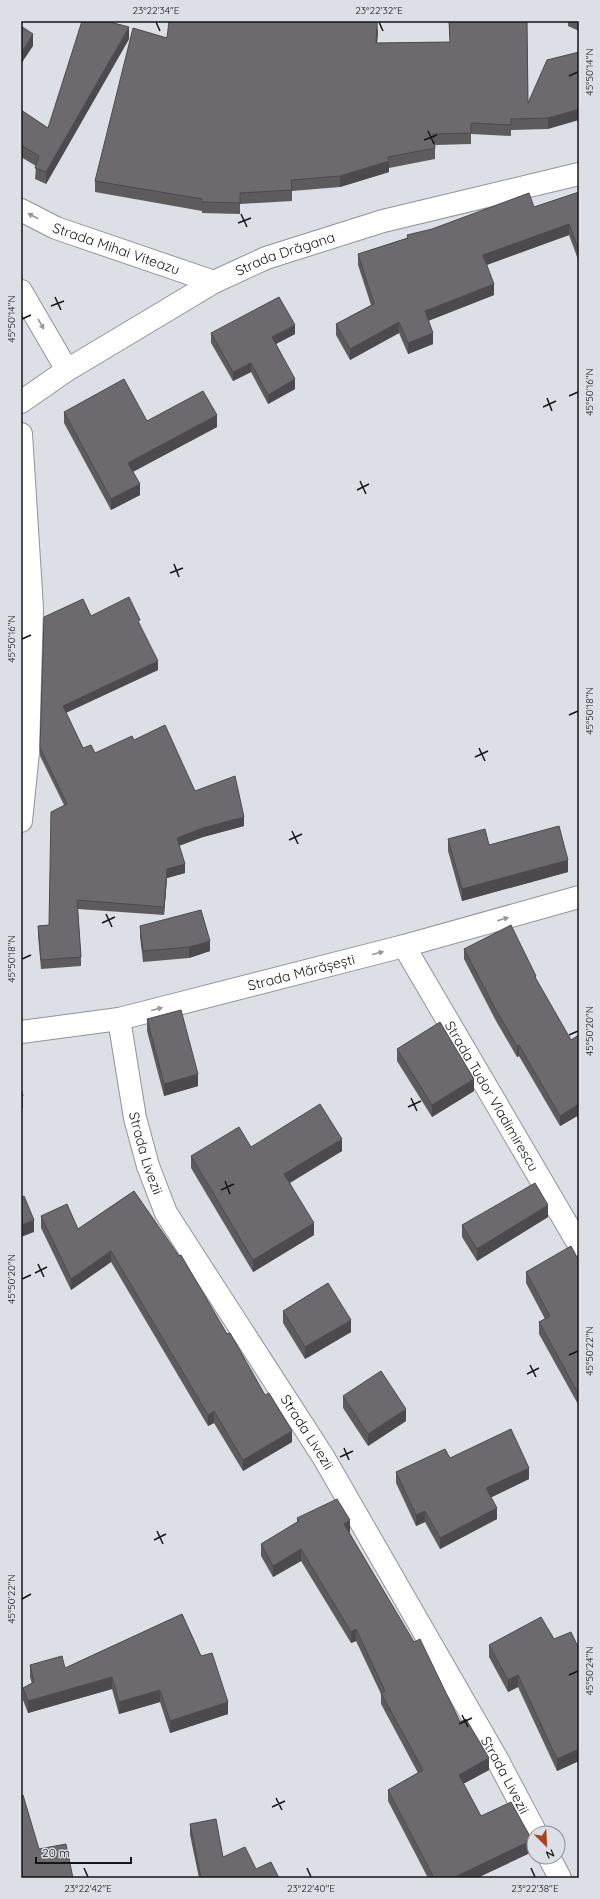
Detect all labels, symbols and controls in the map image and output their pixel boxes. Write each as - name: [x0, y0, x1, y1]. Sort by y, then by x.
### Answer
- text: 23°22'34"E: [132, 4, 180, 17]
- text: 23°22'32"E: [355, 4, 403, 17]
- text: 45°50'14"N: [583, 48, 596, 96]
- one-way arrow: [27, 213, 39, 219]
- street label: Strada Mihai Viteazu: [50, 219, 182, 279]
- street label: Strada Drăgana: [232, 228, 337, 280]
- text: 45°50'14"N: [5, 295, 18, 343]
- one-way arrow: [37, 318, 44, 330]
- text: 45°50'16"N: [583, 368, 596, 416]
- text: 45°50'16"N: [5, 615, 18, 663]
- text: 45°50'18"N: [583, 687, 596, 735]
- one-way arrow: [497, 915, 509, 921]
- text: 45°50'18"N: [5, 935, 18, 983]
- street label: Strada Mărășești: [246, 950, 357, 995]
- one-way arrow: [372, 950, 384, 956]
- one-way arrow: [151, 1006, 163, 1012]
- text: 45°50'20"N: [583, 1006, 596, 1056]
- street label: Strada Tudor Vladimirescu: [441, 1018, 543, 1175]
- street label: Strada Livezii: [125, 1111, 167, 1197]
- text: 45°50'20"N: [5, 1254, 18, 1304]
- text: 45°50'22"N: [583, 1326, 596, 1376]
- street label: Strada Livezii: [277, 1391, 338, 1473]
- text: 45°50'22"N: [5, 1574, 18, 1624]
- text: 45°50'24"N: [583, 1646, 596, 1696]
- street label: Strada Livezii: [477, 1733, 533, 1817]
- north arrow: [526, 1825, 566, 1865]
- scale bar: [36, 1839, 131, 1865]
- text: 20 m: [42, 1845, 70, 1860]
- text: N: [544, 1846, 557, 1862]
- text: 23°22'42"E: [64, 1882, 112, 1895]
- text: 23°22'40"E: [287, 1882, 335, 1895]
- text: 23°22'38"E: [511, 1882, 559, 1895]

